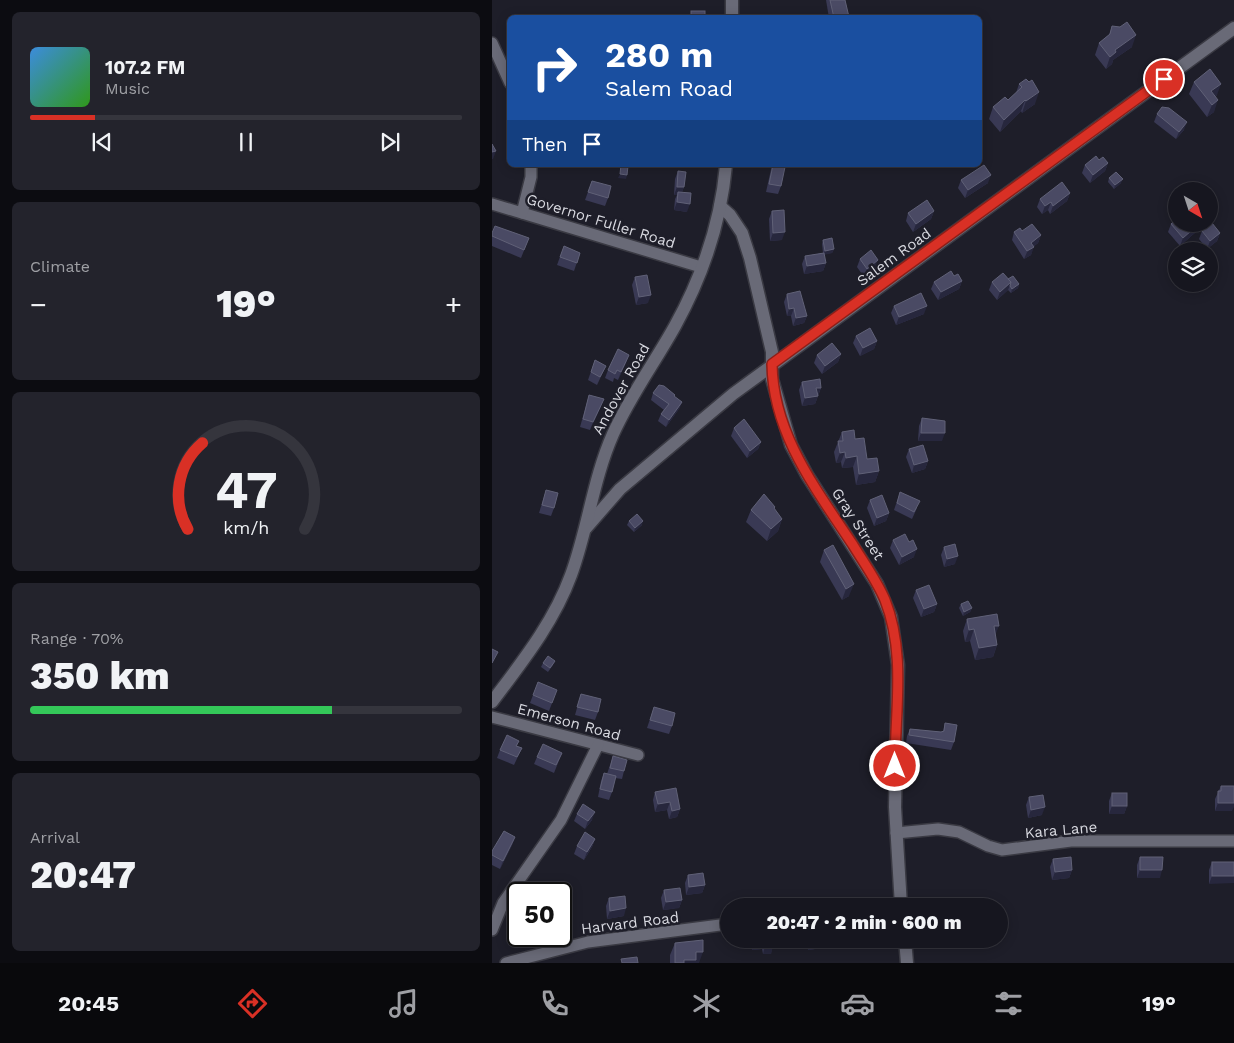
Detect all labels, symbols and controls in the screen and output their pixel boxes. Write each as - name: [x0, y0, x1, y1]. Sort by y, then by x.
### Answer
- text: 280 m: [605, 34, 713, 76]
- icon: right: [522, 35, 587, 100]
- text: 107.2 FM: [105, 56, 185, 79]
- pin: [1143, 58, 1185, 100]
- icon: arrive: [1150, 65, 1178, 93]
- text: Salem Road: [605, 76, 733, 101]
- text: Music: [105, 79, 150, 98]
- icon: previous: [88, 128, 116, 156]
- icon: pause: [232, 128, 260, 156]
- icon: next: [376, 128, 404, 156]
- icon: arrive: [578, 130, 606, 158]
- text: Then: [522, 133, 568, 156]
- north arrow: [1168, 182, 1218, 232]
- map controls: [1168, 182, 1218, 292]
- street label: Governor Fuller Road: [524, 190, 678, 252]
- street label: Salem Road: [853, 224, 935, 290]
- button: layers: [1168, 242, 1218, 292]
- text: Climate: [30, 257, 90, 276]
- text: 19°: [216, 282, 276, 326]
- text: −: [30, 288, 47, 321]
- text: +: [445, 288, 462, 321]
- street label: Andover Road: [589, 340, 653, 438]
- text: 47: [215, 460, 277, 521]
- street label: Gray Street: [828, 485, 888, 564]
- text: km/h: [223, 517, 269, 538]
- text: Range · 70%: [30, 629, 124, 648]
- text: 350 km: [30, 654, 170, 698]
- street label: Emerson Road: [515, 700, 623, 744]
- position arrow: [868, 739, 920, 791]
- street label: Kara Lane: [1024, 818, 1098, 842]
- text: Arrival: [30, 828, 80, 847]
- text: 20:47: [30, 853, 136, 897]
- speed limit sign: 50: [507, 882, 572, 947]
- street label: Harvard Road: [580, 908, 680, 938]
- text: 20:47 · 2 min · 600 m: [766, 911, 962, 934]
- icon: directions: [235, 986, 270, 1021]
- icon: music: [386, 986, 421, 1021]
- icon: phone: [537, 986, 572, 1021]
- icon: climate: [689, 986, 724, 1021]
- icon: car: [840, 986, 875, 1021]
- icon: filters: [991, 986, 1026, 1021]
- text: 20:45: [58, 991, 119, 1016]
- text: 19°: [1142, 991, 1176, 1016]

